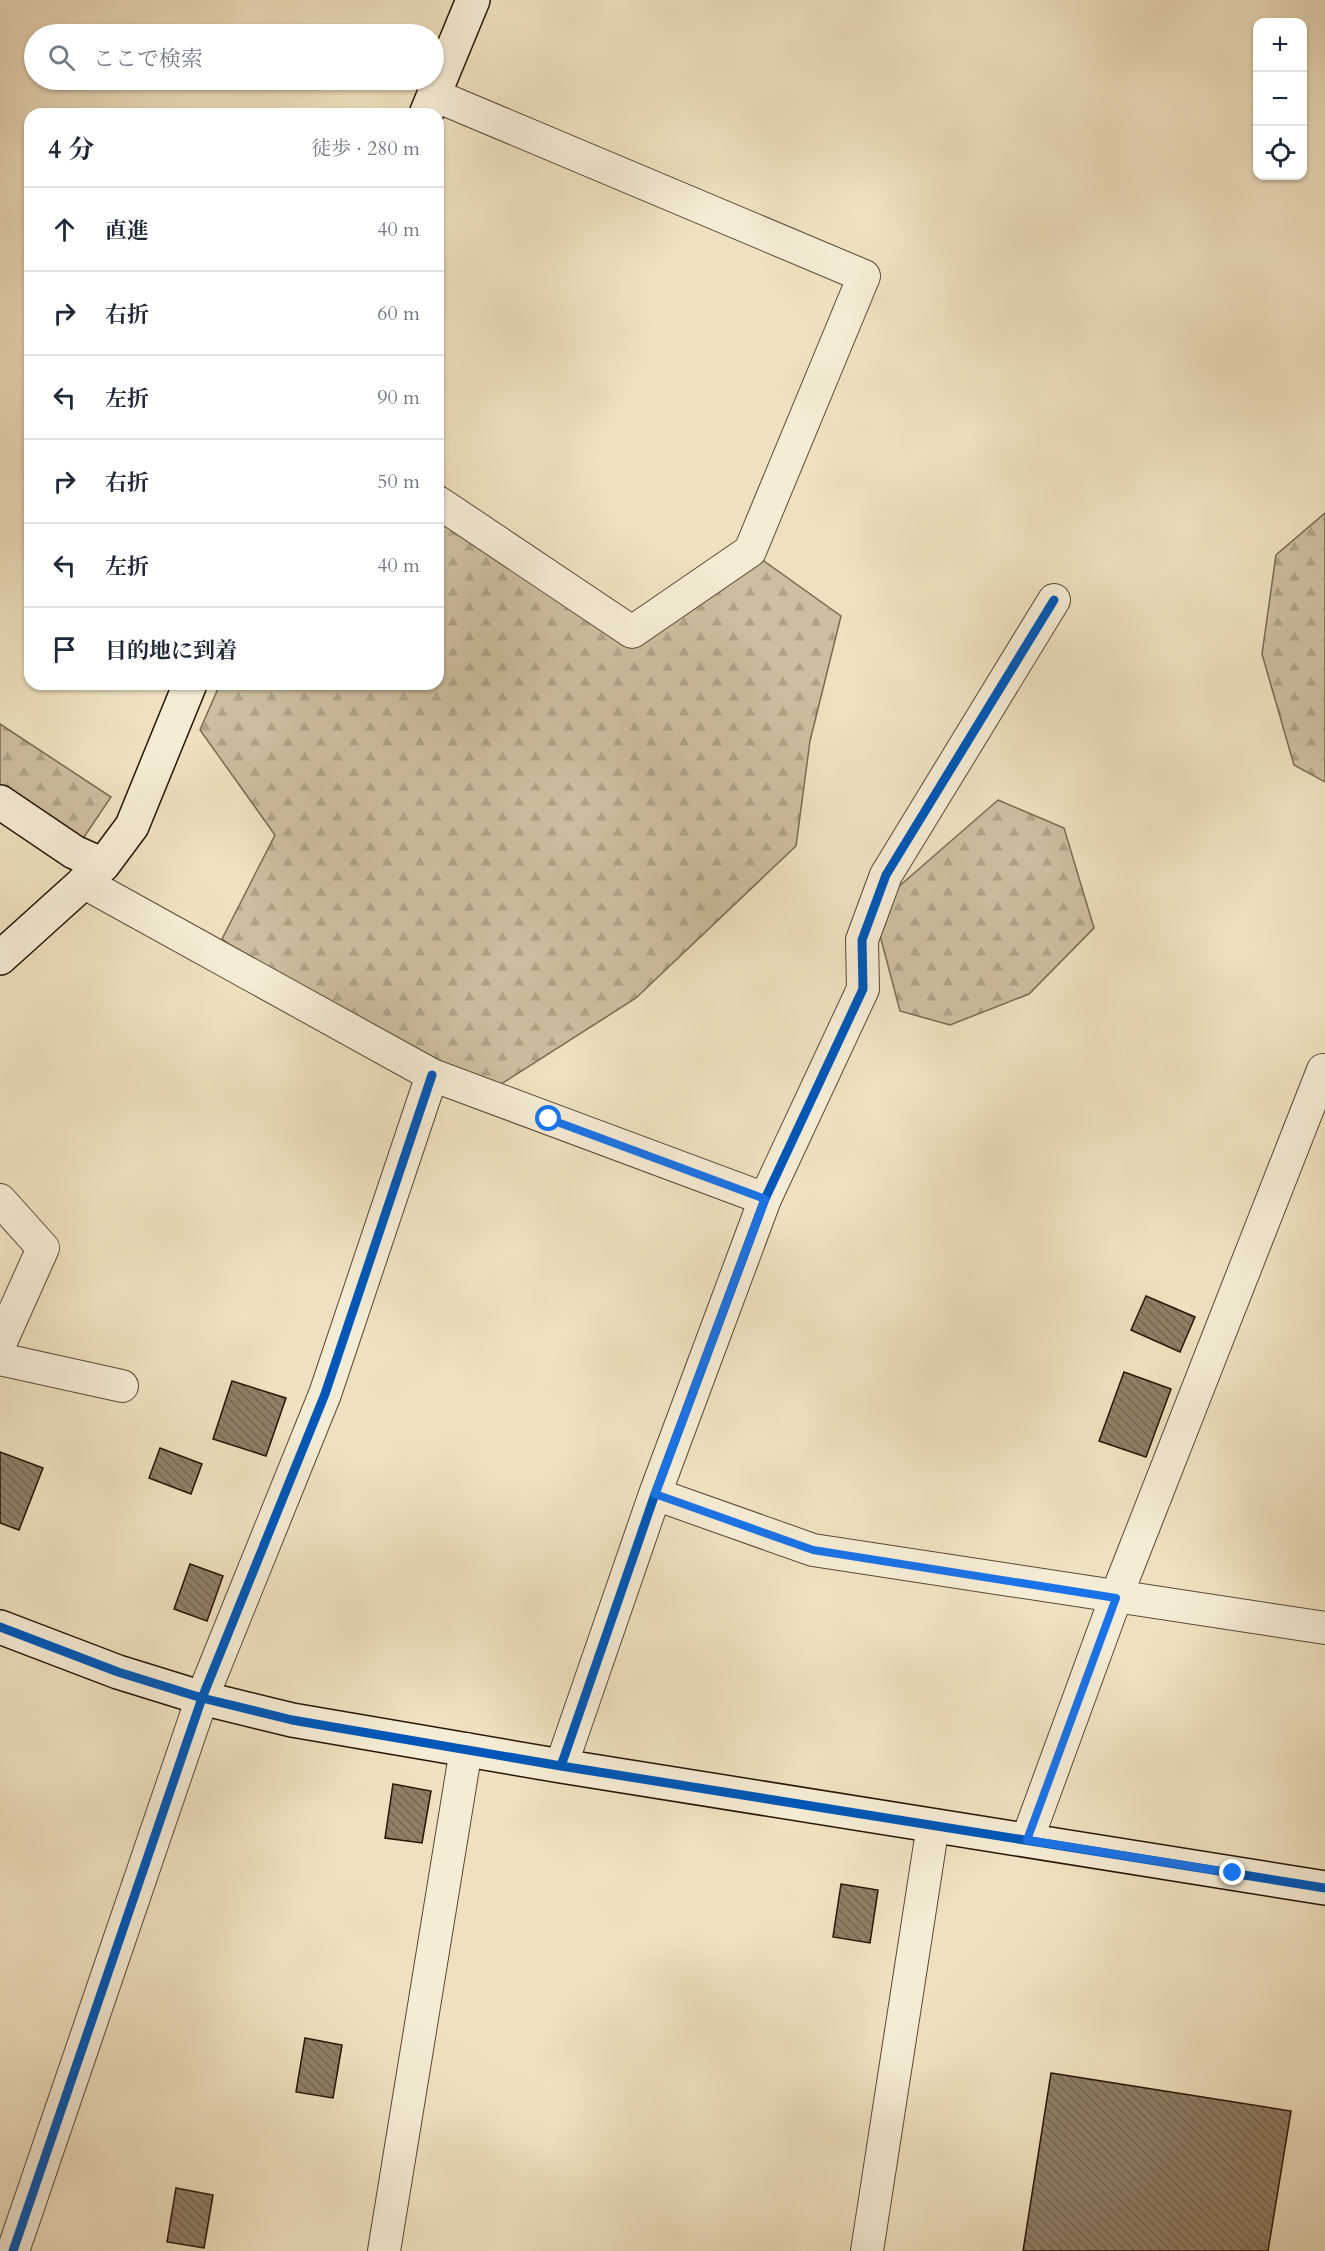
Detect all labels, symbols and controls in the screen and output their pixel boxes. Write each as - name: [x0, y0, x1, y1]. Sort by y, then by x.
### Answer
- map controls: [1253, 18, 1307, 180]
- button: +: [1253, 18, 1307, 72]
- search box: [24, 24, 444, 90]
- icon: search: [45, 41, 78, 74]
- text: ここで検索: [93, 44, 203, 74]
- button: −: [1253, 72, 1307, 126]
- button: locate: [1253, 126, 1307, 180]
- text: 4 分: [48, 132, 94, 167]
- text: 徒歩 · 280 m: [311, 135, 420, 162]
- icon: ahead: [48, 213, 81, 246]
- text: 直進: [105, 216, 149, 246]
- text: 40 m: [377, 216, 420, 243]
- icon: right: [48, 297, 81, 330]
- text: 右折: [105, 300, 149, 330]
- text: 60 m: [377, 300, 420, 327]
- icon: left: [48, 381, 81, 414]
- text: 左折: [105, 384, 149, 414]
- text: 90 m: [377, 384, 420, 411]
- icon: right: [48, 465, 81, 498]
- text: 右折: [105, 468, 149, 498]
- text: 50 m: [377, 468, 420, 495]
- icon: left: [48, 549, 81, 582]
- text: 左折: [105, 552, 149, 582]
- text: 40 m: [377, 552, 420, 579]
- icon: arrive: [48, 633, 81, 666]
- text: 目的地に到着: [105, 636, 237, 666]
- route start: [535, 1105, 561, 1131]
- route end: [1219, 1859, 1245, 1885]

